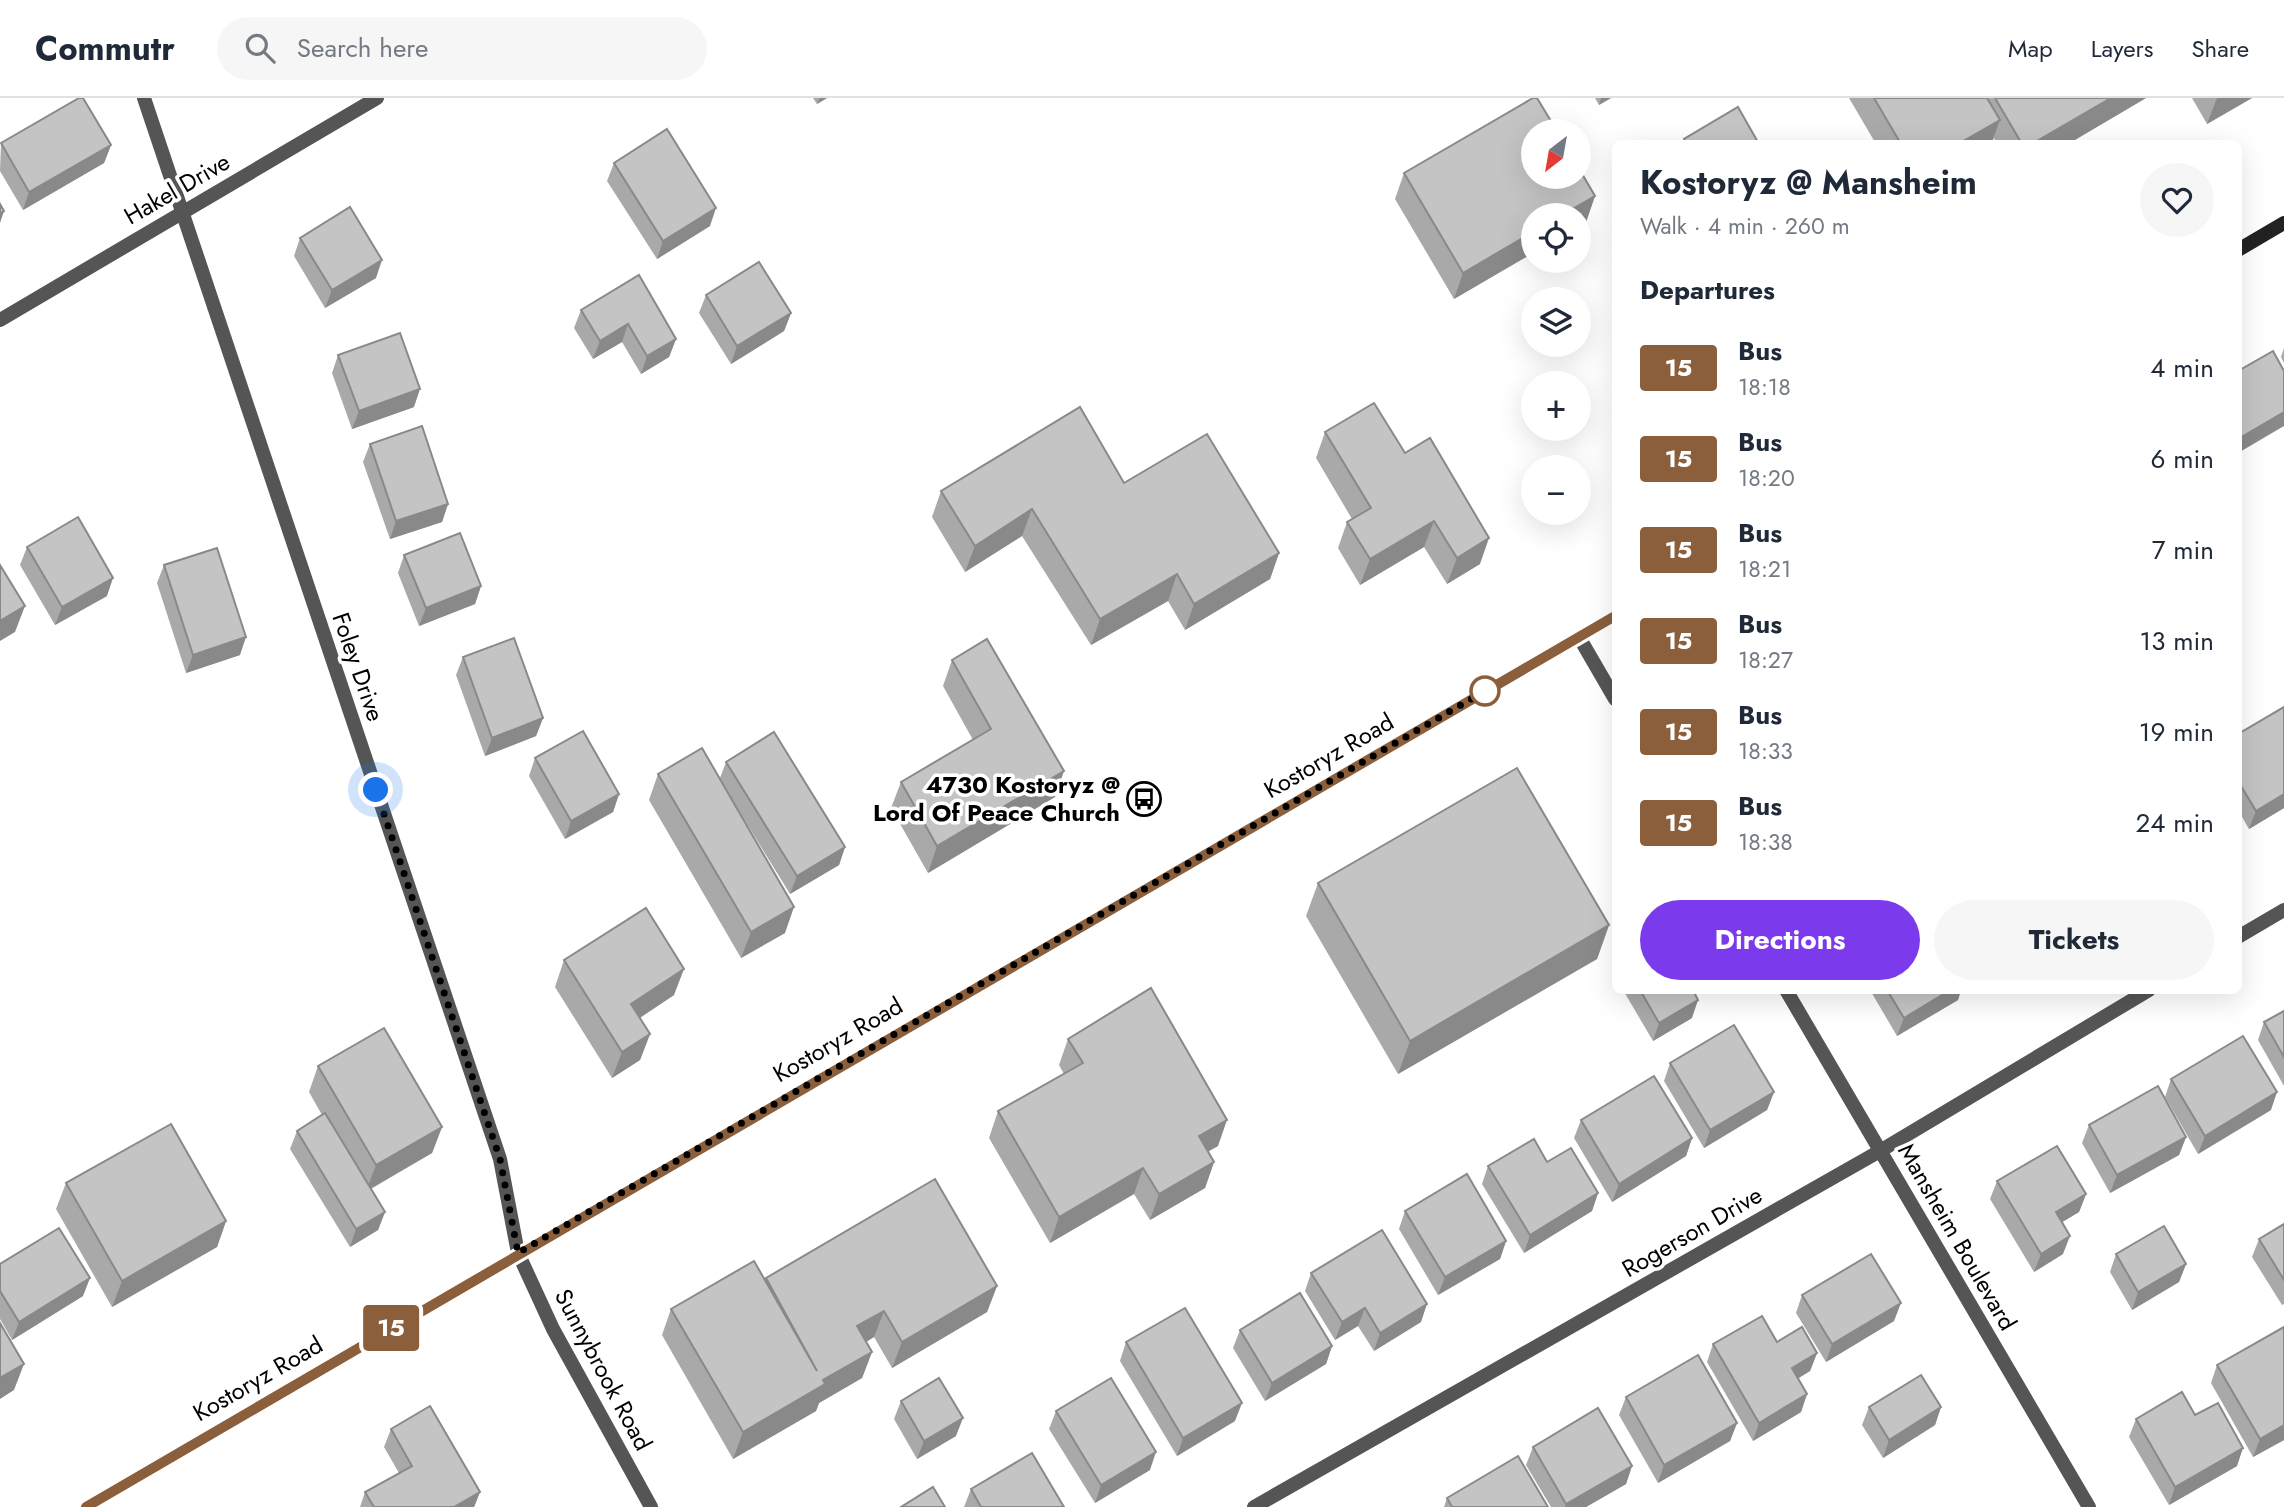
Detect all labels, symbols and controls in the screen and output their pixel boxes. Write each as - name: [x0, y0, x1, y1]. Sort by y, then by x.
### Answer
- search box: [217, 17, 707, 80]
- text: Commutr: [35, 25, 175, 72]
- icon: search: [241, 29, 279, 67]
- text: Search here: [297, 29, 428, 67]
- text: Map: [2008, 31, 2053, 66]
- text: Layers: [2091, 31, 2153, 66]
- text: Share: [2191, 31, 2249, 66]
- north arrow: [1521, 119, 1591, 189]
- map controls: [1521, 119, 1591, 525]
- street label: Hakel Drive: [117, 144, 236, 233]
- text: Kostoryz @ Mansheim: [1640, 159, 1977, 206]
- button: heart: [2140, 163, 2214, 237]
- button: locate: [1521, 203, 1591, 273]
- text: Walk · 4 min · 260 m: [1640, 209, 1850, 243]
- text: Departures: [1640, 271, 1775, 309]
- button: layers: [1521, 287, 1591, 357]
- text: Bus: [1738, 332, 1782, 370]
- text: 4 min: [2150, 349, 2214, 387]
- text: 15: [1665, 350, 1692, 385]
- text: 18:18: [1738, 370, 1791, 404]
- button: +: [1521, 371, 1591, 441]
- text: Bus: [1738, 423, 1782, 461]
- text: 6 min: [2151, 440, 2214, 478]
- text: 15: [1665, 441, 1692, 476]
- button: −: [1521, 455, 1591, 525]
- text: 18:20: [1738, 461, 1795, 495]
- text: Bus: [1738, 514, 1782, 552]
- text: 7 min: [2152, 531, 2214, 569]
- text: 15: [1665, 532, 1692, 567]
- text: 18:21: [1738, 552, 1791, 586]
- text: Bus: [1738, 605, 1782, 643]
- street label: Foley Drive: [324, 608, 393, 726]
- text: 13 min: [2140, 622, 2214, 660]
- text: 15: [1665, 623, 1692, 658]
- text: 18:27: [1738, 643, 1793, 677]
- unlabelled marker: [1470, 676, 1500, 706]
- text: Bus: [1738, 696, 1782, 734]
- street label: Kostoryz Road: [1257, 704, 1400, 807]
- text: 19 min: [2139, 713, 2214, 751]
- text: 15: [1665, 714, 1692, 749]
- text: 18:33: [1738, 734, 1793, 768]
- place label: 4730 Kostoryz @ Lord Of Peace Church: [873, 767, 1121, 830]
- your location: [358, 772, 393, 807]
- bus stop icon: 4730 Kostoryz @ Lord Of Peace Church: [1125, 780, 1163, 818]
- text: Bus: [1738, 787, 1782, 825]
- text: 24 min: [2136, 804, 2214, 842]
- text: 15: [1665, 805, 1692, 840]
- text: 18:38: [1738, 825, 1793, 859]
- button: Directions: [1640, 900, 1920, 980]
- button: Tickets: [1934, 900, 2214, 980]
- street label: Kostoryz Road: [766, 988, 909, 1091]
- street label: Mansheim Boulevard: [1890, 1137, 2025, 1337]
- street label: Rogerson Drive: [1615, 1177, 1768, 1286]
- street label: Sunnybrook Road: [546, 1283, 661, 1457]
- line badge: 15: [360, 1305, 422, 1351]
- text: 15: [377, 1310, 405, 1345]
- street label: Kostoryz Road: [186, 1327, 329, 1430]

